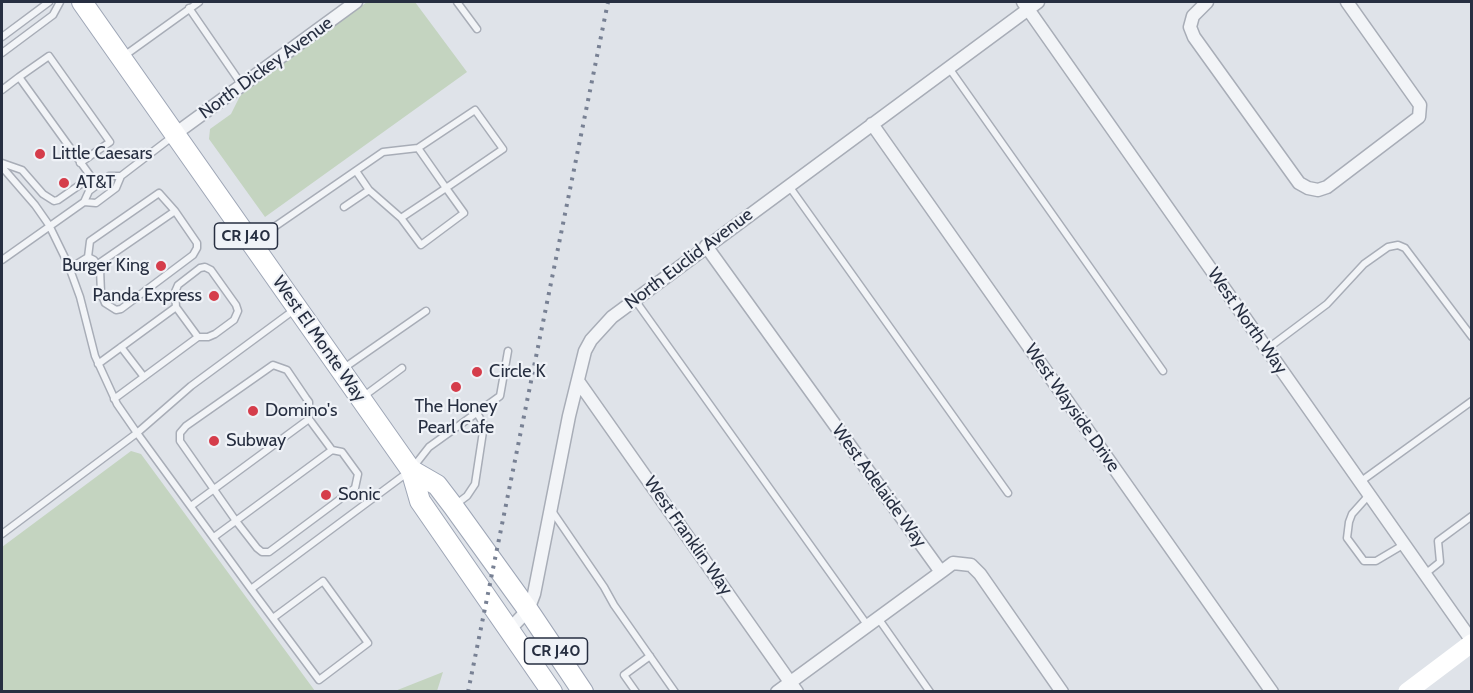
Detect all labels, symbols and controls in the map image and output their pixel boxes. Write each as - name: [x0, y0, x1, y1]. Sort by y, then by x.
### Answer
- street label: North Dickey Avenue: [195, 12, 337, 124]
- place label: Little Caesars: [52, 143, 153, 165]
- marker: Little Caesars: [33, 147, 47, 161]
- place label: AT&T: [76, 172, 115, 194]
- marker: AT&T: [57, 176, 71, 190]
- street label: North Euclid Avenue: [621, 204, 757, 314]
- road number: CR J40: [214, 223, 278, 249]
- place label: Burger King: [62, 255, 149, 277]
- marker: Burger King: [154, 259, 168, 273]
- street label: West North Way: [1202, 264, 1292, 378]
- street label: West El Monte Way: [268, 272, 370, 406]
- place label: Panda Express: [92, 285, 202, 307]
- marker: Panda Express: [207, 289, 221, 303]
- street label: West Wayside Drive: [1020, 340, 1124, 476]
- place label: Circle K: [489, 361, 546, 383]
- marker: Circle K: [470, 365, 484, 379]
- marker: The Honey Pearl Cafe: [449, 380, 463, 394]
- place label: The Honey Pearl Cafe: [414, 396, 498, 438]
- place label: Domino's: [265, 400, 337, 422]
- marker: Domino's: [246, 404, 260, 418]
- street label: West Adelaide Way: [827, 420, 931, 552]
- place label: Subway: [226, 430, 286, 452]
- marker: Subway: [207, 434, 221, 448]
- street label: West Franklin Way: [639, 473, 737, 599]
- place label: Sonic: [338, 484, 380, 506]
- marker: Sonic: [319, 488, 333, 502]
- road number: CR J40: [524, 638, 588, 664]

